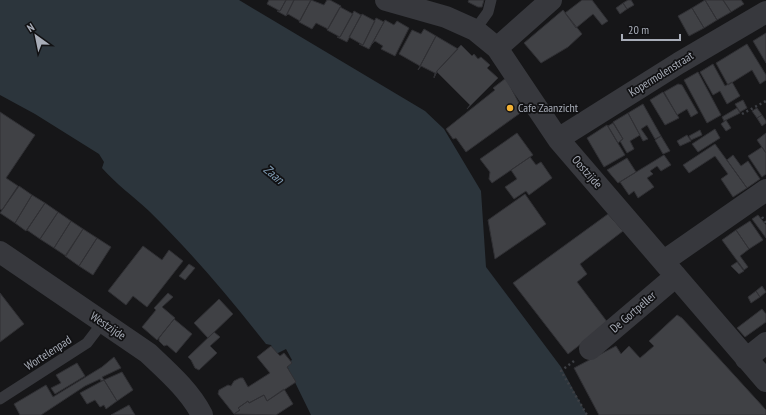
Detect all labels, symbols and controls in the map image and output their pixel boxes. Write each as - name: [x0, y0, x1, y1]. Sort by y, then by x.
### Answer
- north arrow: [16, 16, 56, 56]
- scale bar: [622, 16, 680, 42]
- text: N: [24, 20, 37, 35]
- text: 20 m: [628, 22, 649, 37]
- street label: Kopermolenstraat: [626, 47, 697, 99]
- place label: Cafe Zaanzicht: [518, 100, 579, 115]
- marker: Cafe Zaanzicht: [505, 103, 515, 113]
- street label: Oostzijde: [569, 152, 606, 191]
- water label: Zaan: [260, 161, 288, 189]
- street label: De Gortpeller: [607, 287, 659, 336]
- street label: Westzijde: [88, 308, 129, 343]
- street label: Wortelenpad: [22, 332, 74, 373]

